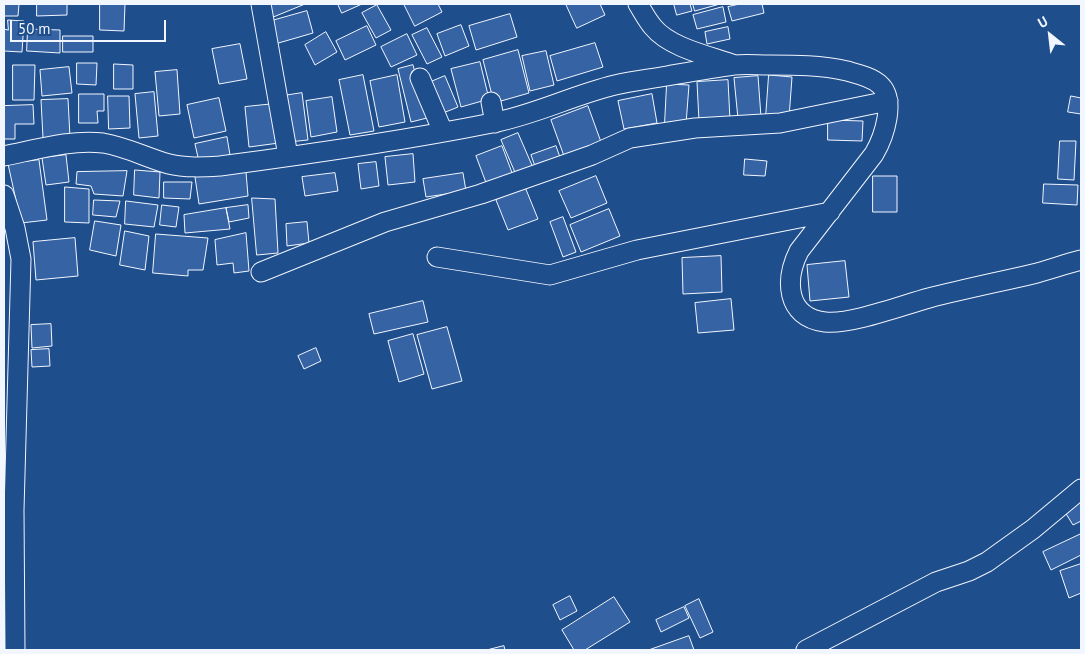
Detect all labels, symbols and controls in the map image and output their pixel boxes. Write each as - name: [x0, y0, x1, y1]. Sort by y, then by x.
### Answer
- scale bar: [12, 10, 169, 42]
- north arrow: [1025, 10, 1075, 60]
- text: U: [1035, 12, 1051, 32]
- text: 50 m: [18, 19, 51, 38]

